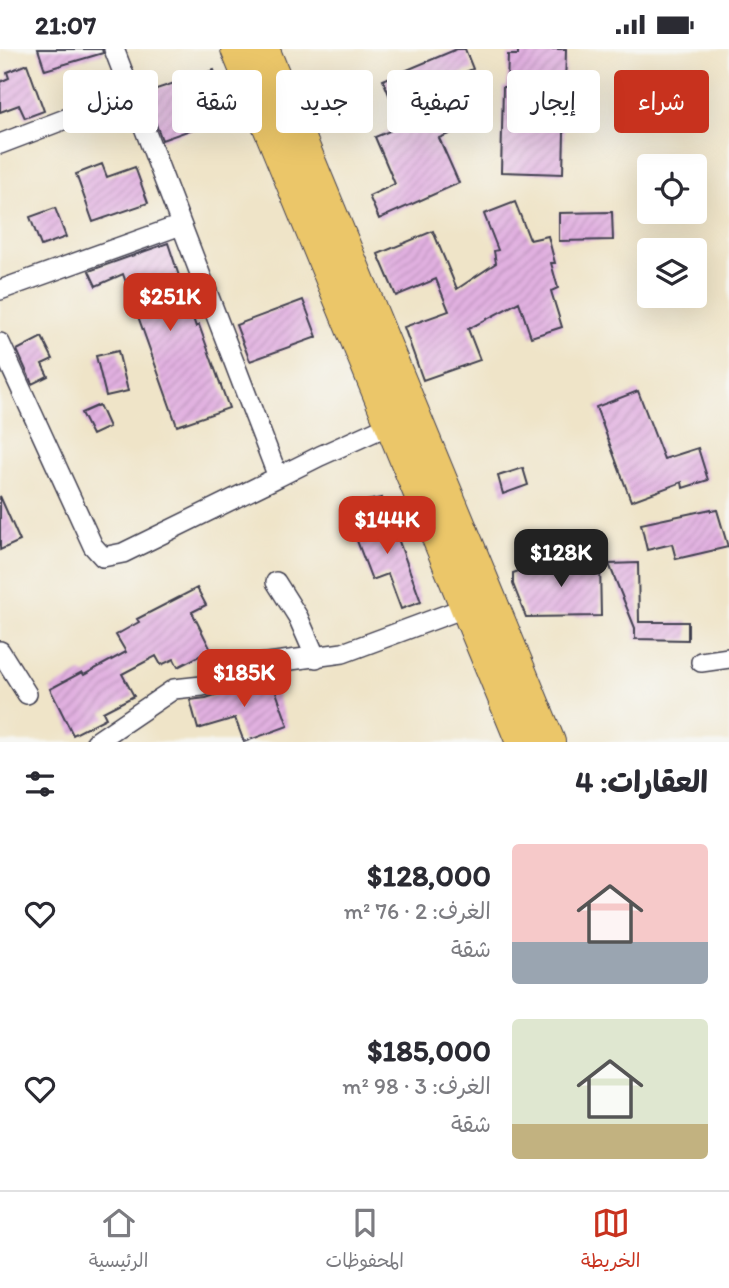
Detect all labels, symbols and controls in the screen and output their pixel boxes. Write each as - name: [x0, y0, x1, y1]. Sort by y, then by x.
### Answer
- text: 21:07: [35, 9, 96, 41]
- chip: منزل: [63, 70, 158, 133]
- chip: شقة: [172, 70, 262, 133]
- chip: جديد: [276, 70, 373, 133]
- chip: تصفية: [387, 70, 493, 133]
- chip: إيجار: [507, 70, 600, 133]
- chip: شراء: [614, 70, 709, 133]
- map controls: [637, 154, 707, 308]
- button: locate: [637, 154, 707, 224]
- button: layers: [637, 238, 707, 308]
- pin: $251K: [121, 273, 219, 333]
- text: $251K: [139, 282, 201, 310]
- pin: $144K: [338, 497, 436, 556]
- text: $144K: [355, 505, 419, 533]
- pin: $128K: [512, 529, 610, 589]
- text: $128K: [530, 538, 592, 566]
- pin: $185K: [195, 649, 293, 709]
- text: $185K: [213, 658, 275, 686]
- text: العقارات: 4: [575, 763, 708, 800]
- icon: filters: [21, 765, 59, 803]
- text: $128,000: [367, 857, 491, 894]
- icon: home: [568, 872, 652, 956]
- icon: heart: [21, 895, 59, 933]
- text: الغرف: 2 · 76 m²: [344, 897, 491, 925]
- text: شقة: [451, 935, 491, 963]
- text: $185,000: [367, 1032, 491, 1069]
- icon: home: [568, 1047, 652, 1131]
- icon: heart: [21, 1070, 59, 1108]
- text: الغرف: 3 · 98 m²: [342, 1072, 491, 1100]
- text: شقة: [451, 1110, 491, 1138]
- tab: الرئيسية: [89, 1204, 148, 1277]
- tab: المحفوظات: [326, 1204, 404, 1277]
- tab: الخريطة: [581, 1204, 640, 1277]

